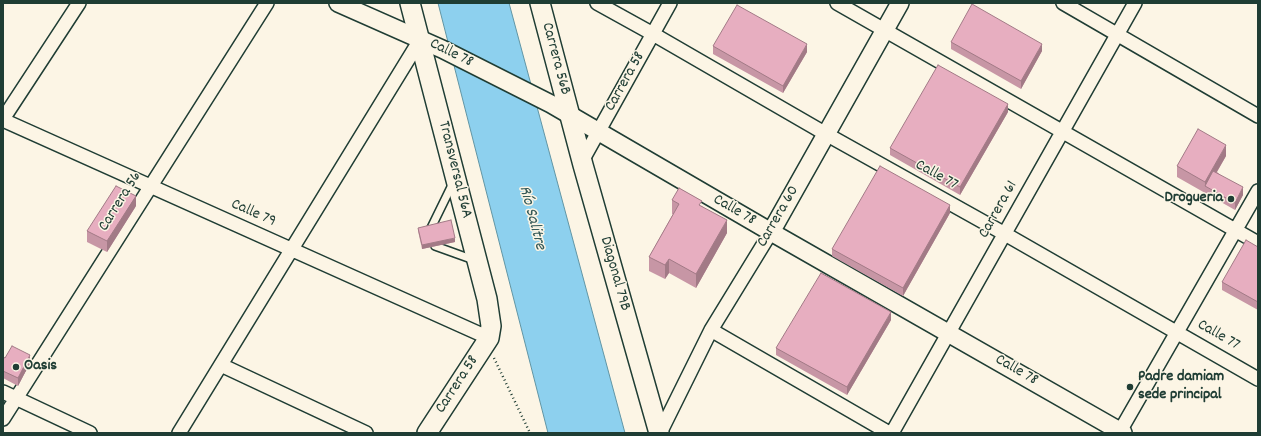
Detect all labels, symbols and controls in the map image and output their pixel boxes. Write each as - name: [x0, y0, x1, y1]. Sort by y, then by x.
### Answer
- street label: Carrera 56B: [536, 21, 574, 97]
- street label: Calle 78: [426, 35, 476, 73]
- street label: Carrera 58: [602, 49, 650, 115]
- street label: Transversal 56A: [433, 119, 475, 221]
- street label: Calle 77: [911, 156, 961, 196]
- street label: Carrera 56: [95, 169, 147, 235]
- street label: Carrera 61: [975, 178, 1023, 242]
- street label: Carrera 60: [754, 183, 804, 251]
- water label: Río Salitre: [513, 184, 549, 252]
- place label: Drogueria: [1164, 189, 1223, 209]
- street label: Calle 78: [709, 191, 759, 231]
- marker: Drogueria: [1226, 194, 1236, 204]
- street label: Calle 79: [228, 196, 278, 232]
- street label: Diagonal 79B: [594, 235, 634, 313]
- street label: Calle 77: [1193, 316, 1243, 356]
- street label: Calle 78: [991, 351, 1041, 391]
- street label: Carrera 58: [432, 352, 484, 418]
- place label: Oasis: [24, 357, 57, 377]
- marker: Oasis: [11, 362, 21, 372]
- place label: Padre damiam sede principal: [1138, 368, 1224, 406]
- marker: Padre damiam sede principal: [1125, 382, 1135, 392]

